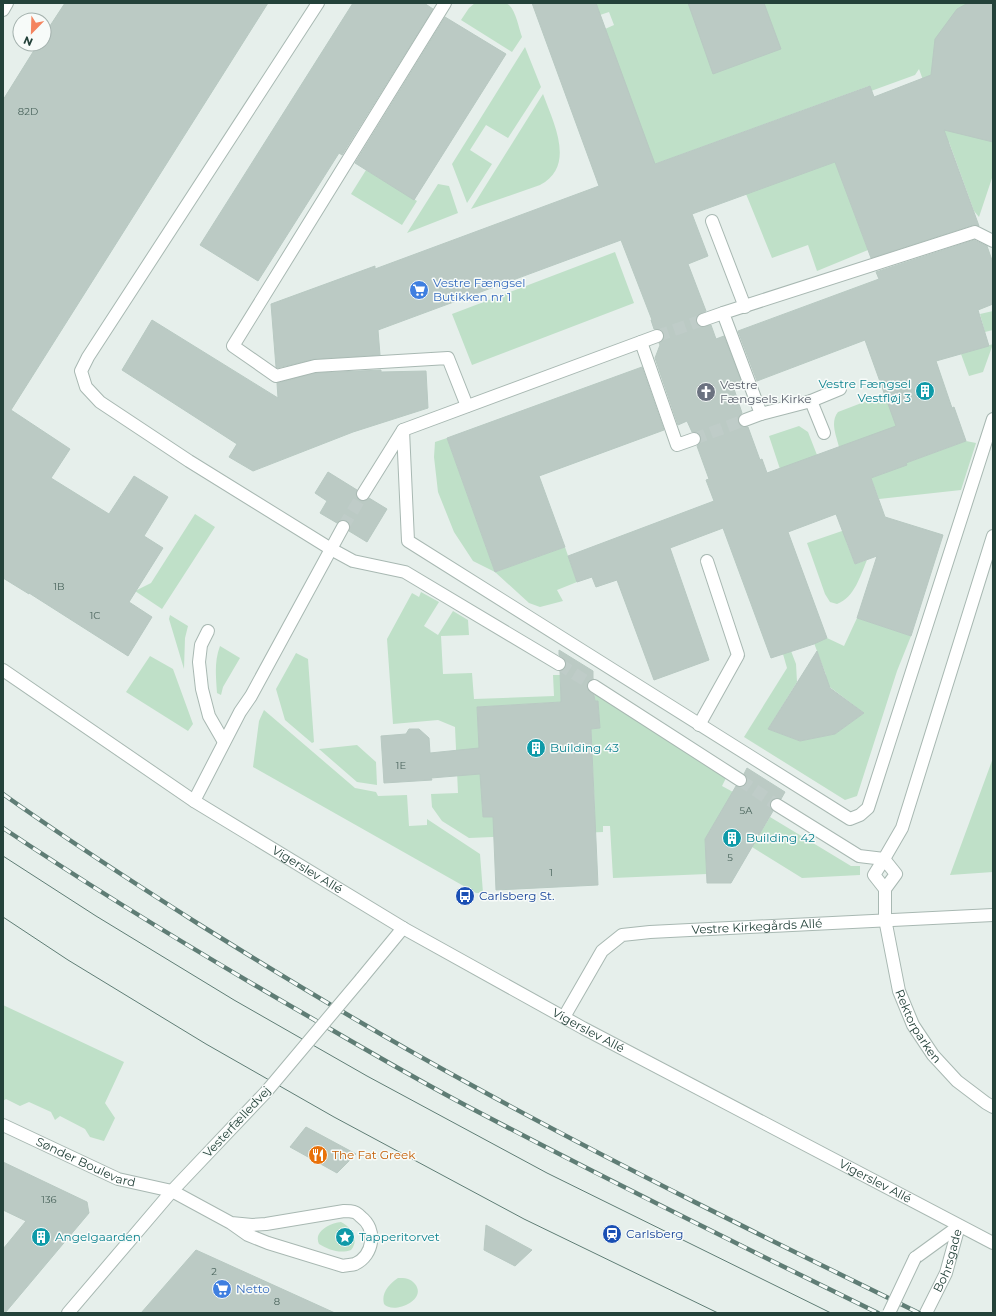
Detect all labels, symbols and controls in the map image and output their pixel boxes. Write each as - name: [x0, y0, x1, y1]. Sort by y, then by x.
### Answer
- north arrow: [12, 12, 52, 52]
- text: N: [21, 33, 35, 49]
- house number: 82D: [18, 105, 38, 118]
- place label: Vestre Fængsel Butikken nr 1: [433, 275, 526, 304]
- supermarket icon: Vestre Fængsel Butikken nr 1: [408, 279, 430, 301]
- place label: Vestre Fængsel Vestfløj 3: [818, 376, 911, 405]
- place label: Vestre Fængsels Kirke: [720, 377, 812, 406]
- building icon: Vestre Fængsel Vestfløj 3: [914, 380, 936, 402]
- church icon: Vestre Fængsels Kirke: [695, 381, 717, 403]
- house number: 1B: [53, 580, 65, 593]
- house number: 1C: [90, 609, 100, 622]
- building icon: Building 43: [525, 737, 547, 759]
- place label: Building 43: [550, 740, 619, 755]
- house number: 1E: [396, 759, 406, 772]
- house number: 5A: [740, 804, 753, 817]
- building icon: Building 42: [721, 827, 743, 849]
- place label: Building 42: [746, 830, 815, 845]
- street label: Vigerslev Allé: [269, 842, 345, 896]
- house number: 5: [727, 851, 733, 864]
- house number: 1: [549, 866, 553, 879]
- bus stop icon: Carlsberg St.: [454, 885, 476, 907]
- place label: Carlsberg St.: [479, 888, 555, 903]
- street label: Vestre Kirkegårds Allé: [691, 915, 823, 937]
- street label: Rektorparken: [892, 987, 945, 1066]
- street label: Vigerslev Allé: [550, 1004, 627, 1056]
- street label: Vesterfælledvej: [200, 1083, 273, 1160]
- street label: Sønder Boulevard: [34, 1134, 137, 1190]
- restaurant icon: The Fat Greek: [307, 1144, 329, 1166]
- place label: The Fat Greek: [332, 1147, 416, 1162]
- street label: Vigerslev Allé: [837, 1156, 914, 1206]
- house number: 136: [41, 1193, 57, 1206]
- station icon: Carlsberg: [601, 1223, 623, 1245]
- building icon: Angelgaarden: [30, 1226, 52, 1248]
- place icon: Tapperitorvet: [334, 1226, 356, 1248]
- place label: Carlsberg: [626, 1226, 684, 1241]
- street label: Bohrsgade: [930, 1227, 965, 1295]
- place label: Angelgaarden: [55, 1229, 141, 1244]
- place label: Tapperitorvet: [359, 1229, 440, 1244]
- house number: 2: [211, 1265, 217, 1278]
- supermarket icon: Netto: [211, 1278, 233, 1300]
- place label: Netto: [236, 1281, 270, 1296]
- house number: 8: [274, 1295, 280, 1308]

